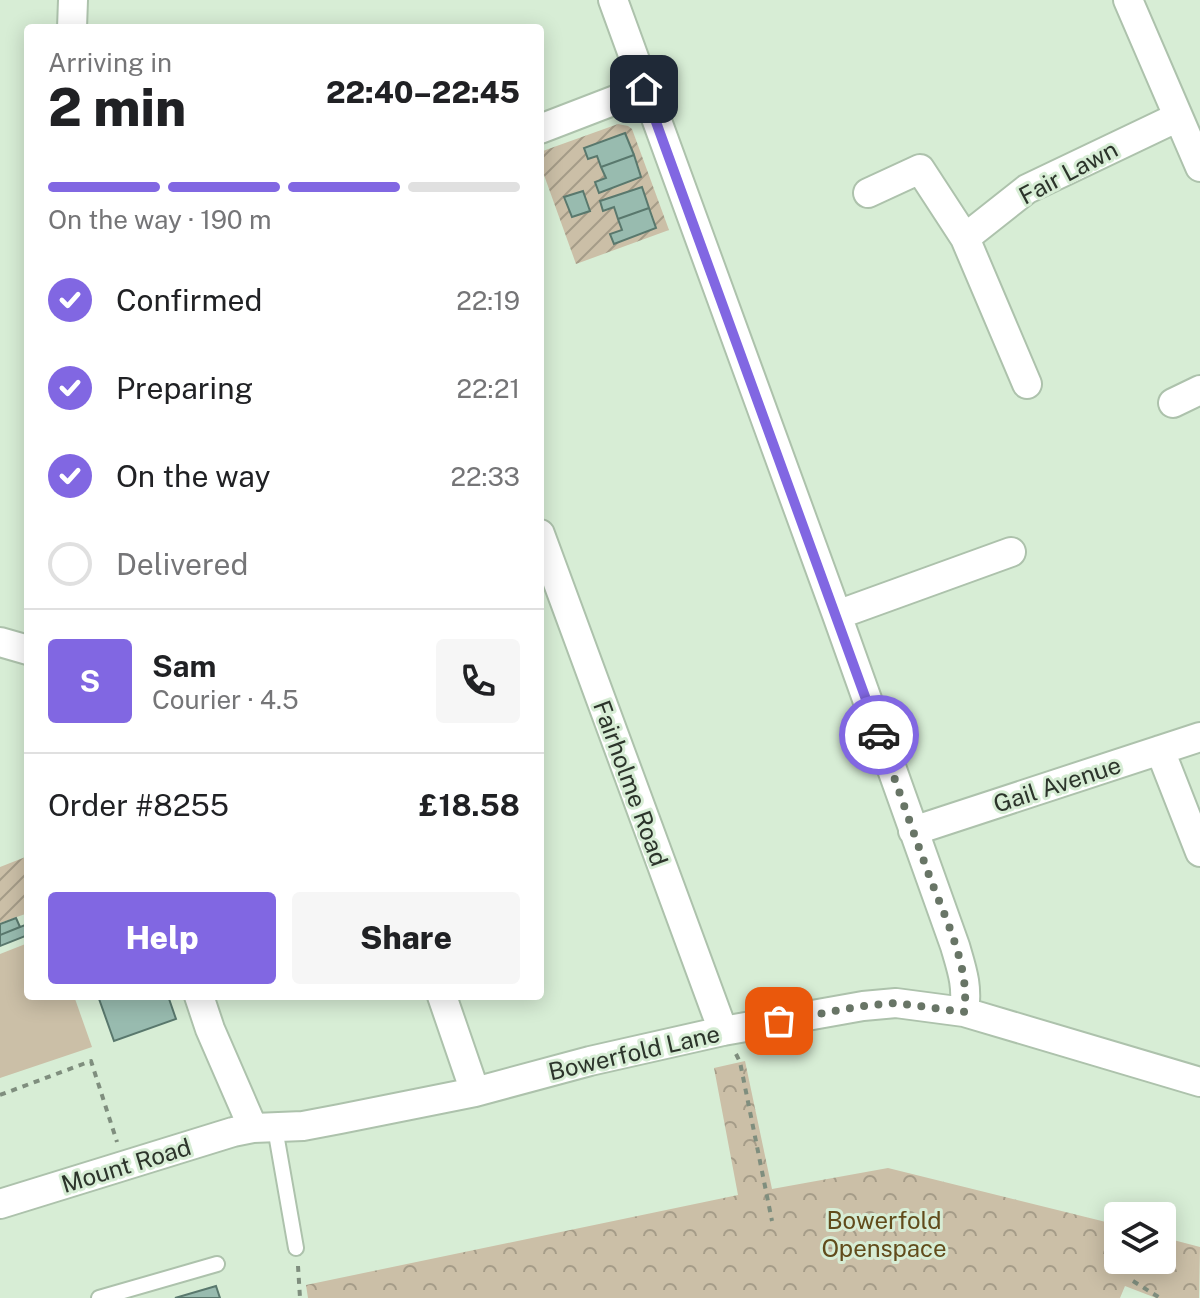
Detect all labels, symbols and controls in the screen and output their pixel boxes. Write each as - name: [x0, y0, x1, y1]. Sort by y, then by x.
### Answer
- text: Arriving in: [48, 47, 172, 78]
- pin: [610, 55, 678, 123]
- icon: home: [622, 67, 666, 111]
- text: 22:40–22:45: [326, 74, 520, 110]
- text: 2 min: [48, 77, 186, 138]
- street label: Fair Lawn: [1014, 134, 1122, 210]
- text: On the way · 190 m: [48, 204, 272, 235]
- icon: check: [48, 278, 92, 322]
- text: Confirmed: [116, 282, 262, 318]
- text: 22:19: [456, 285, 520, 316]
- icon: check: [48, 366, 92, 410]
- text: Preparing: [116, 370, 253, 406]
- text: 22:21: [457, 373, 520, 404]
- icon: check: [48, 454, 92, 498]
- text: On the way: [116, 458, 270, 494]
- text: 22:33: [451, 461, 520, 492]
- text: Delivered: [116, 546, 248, 582]
- button: phone: [436, 639, 520, 723]
- text: Sam: [152, 648, 216, 684]
- text: S: [80, 663, 100, 699]
- text: Courier · 4.5: [152, 684, 299, 715]
- courier: [839, 695, 919, 775]
- street label: Fairholme Road: [588, 696, 674, 870]
- icon: car: [857, 713, 901, 757]
- street label: Gail Avenue: [990, 750, 1124, 818]
- text: Order #8255: [48, 787, 229, 823]
- text: £18.58: [419, 787, 520, 823]
- button: Help: [48, 892, 276, 984]
- button: Share: [292, 892, 520, 984]
- pin: [745, 987, 813, 1055]
- icon: bag: [757, 999, 801, 1043]
- street label: Bowerfold Lane: [546, 1019, 722, 1085]
- street label: Mount Road: [58, 1132, 194, 1198]
- map controls: [1104, 1202, 1176, 1274]
- button: layers: [1104, 1202, 1176, 1274]
- park label: Bowerfold Openspace: [821, 1206, 947, 1262]

